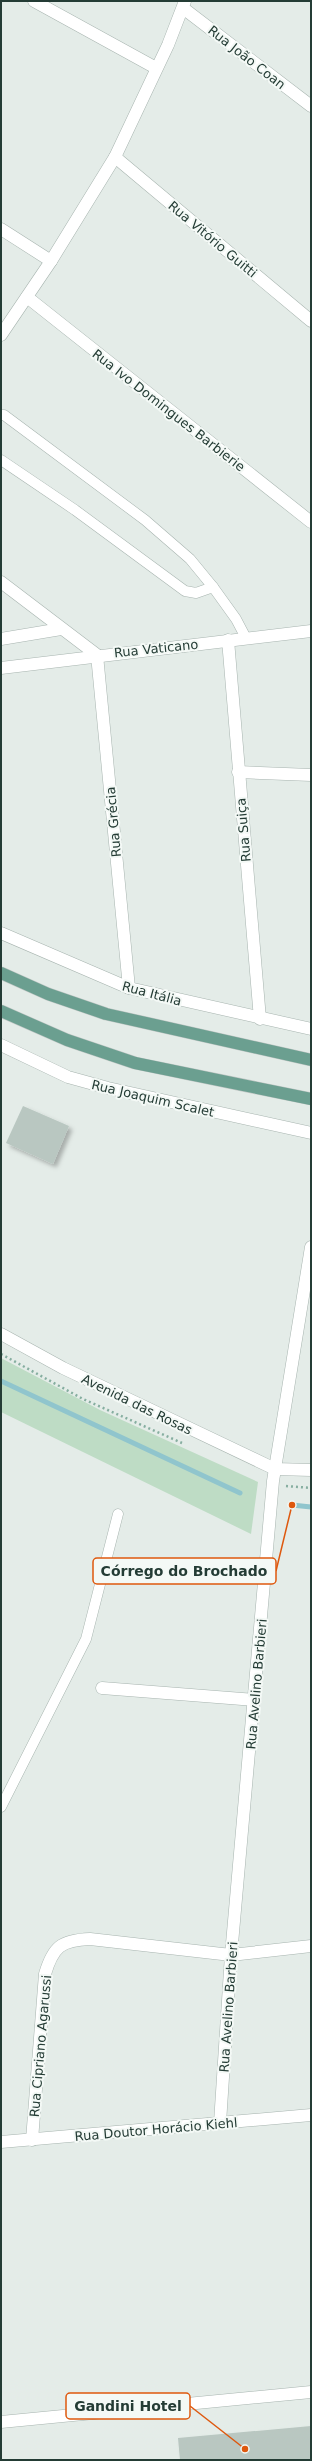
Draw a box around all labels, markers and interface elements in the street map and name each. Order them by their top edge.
street label: Rua João Coan [205,23,288,92]
street label: Rua Vitório Guitti [165,198,260,281]
street label: Rua Ivo Domingues Barbierie [89,346,248,475]
street label: Rua Vaticano [113,637,199,660]
street label: Rua Grécia [103,786,124,858]
street label: Rua Suiça [233,797,254,862]
street label: Rua Itália [121,978,183,1009]
street label: Rua Joaquim Scalet [90,1077,216,1120]
street label: Avenida das Rosas [79,1371,195,1438]
callout: Córrego do Brochado [93,1558,276,1584]
text: Córrego do Brochado [101,1563,268,1579]
street label: Rua Avelino Barbieri [243,1618,270,1750]
street label: Rua Avelino Barbieri [216,1941,241,2073]
street label: Rua Cipriano Agarussi [27,1974,54,2118]
street label: Rua Doutor Horácio Kiehl [74,2115,238,2144]
callout: Gandini Hotel [66,2393,190,2419]
text: Gandini Hotel [74,2398,182,2414]

